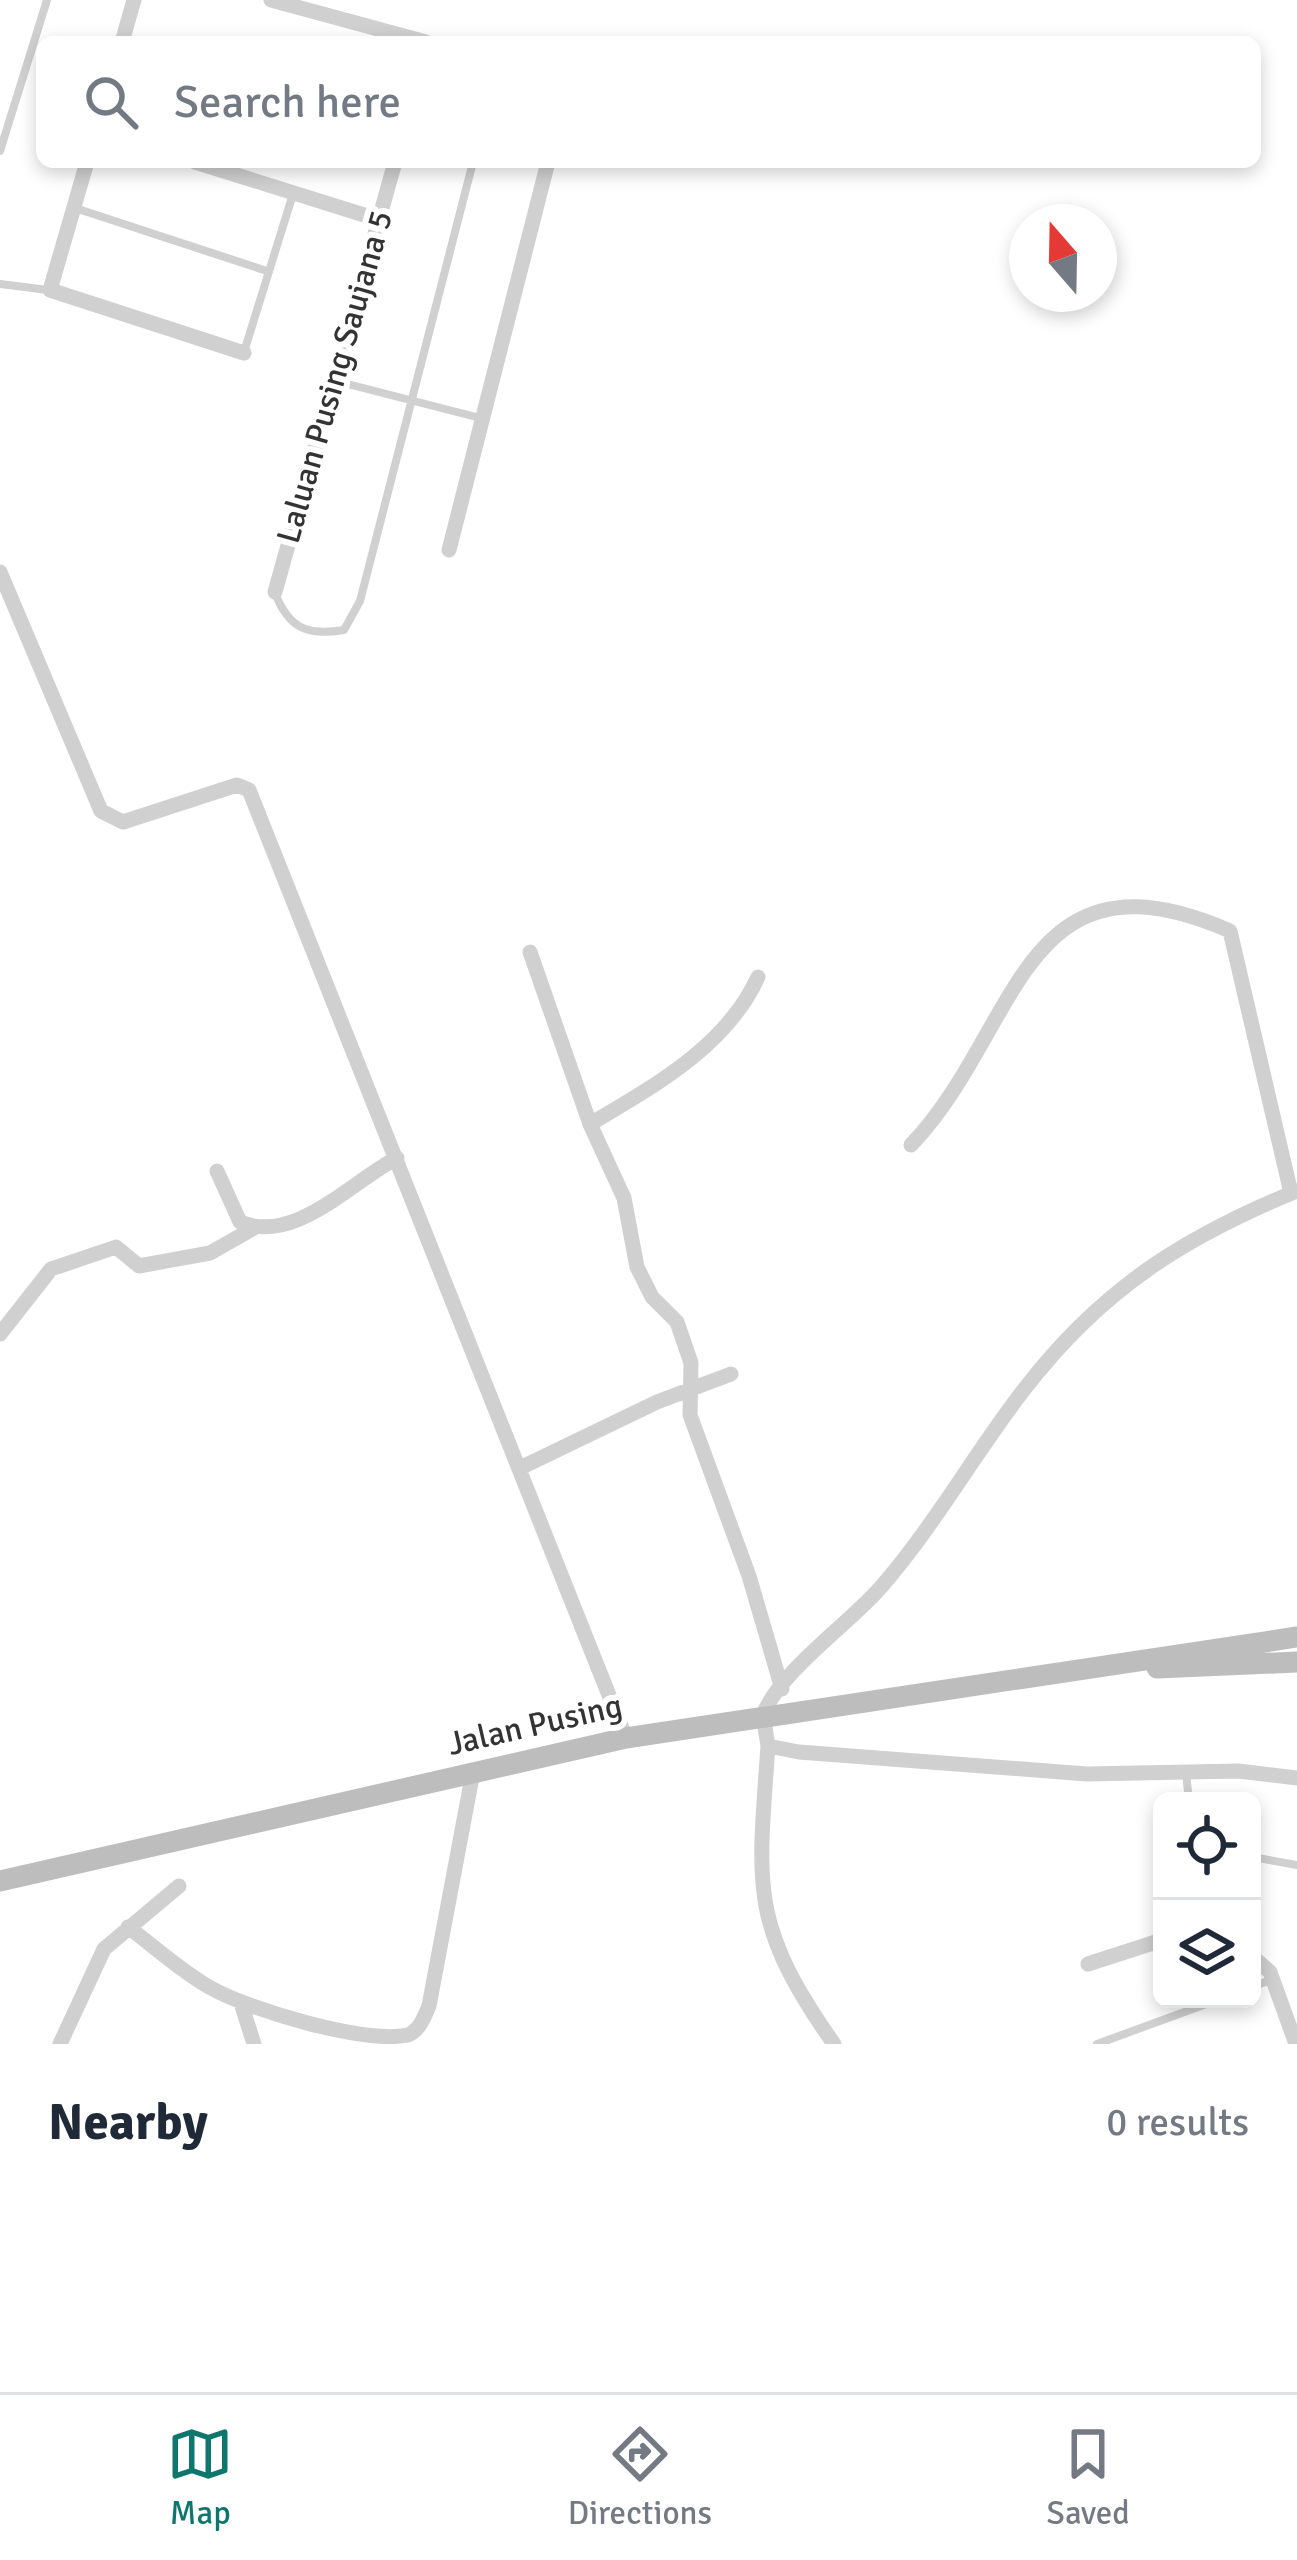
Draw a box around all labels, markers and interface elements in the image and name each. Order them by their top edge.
search box [36,36,1261,168]
icon: search [78,69,144,135]
text: Search here [174,75,401,130]
north arrow [1009,204,1117,312]
street label: Laluan Pusing Saujana 5 [268,206,402,548]
street label: Jalan Pusing [444,1685,626,1765]
map controls [1153,1792,1261,2008]
button: locate [1153,1792,1261,1900]
button: layers [1153,1900,1261,2008]
text: Nearby [48,2091,208,2154]
text: 0 results [1106,2098,1249,2146]
tab: Map [167,2421,233,2534]
tab: Directions [568,2421,712,2534]
tab: Saved [1047,2421,1130,2534]

